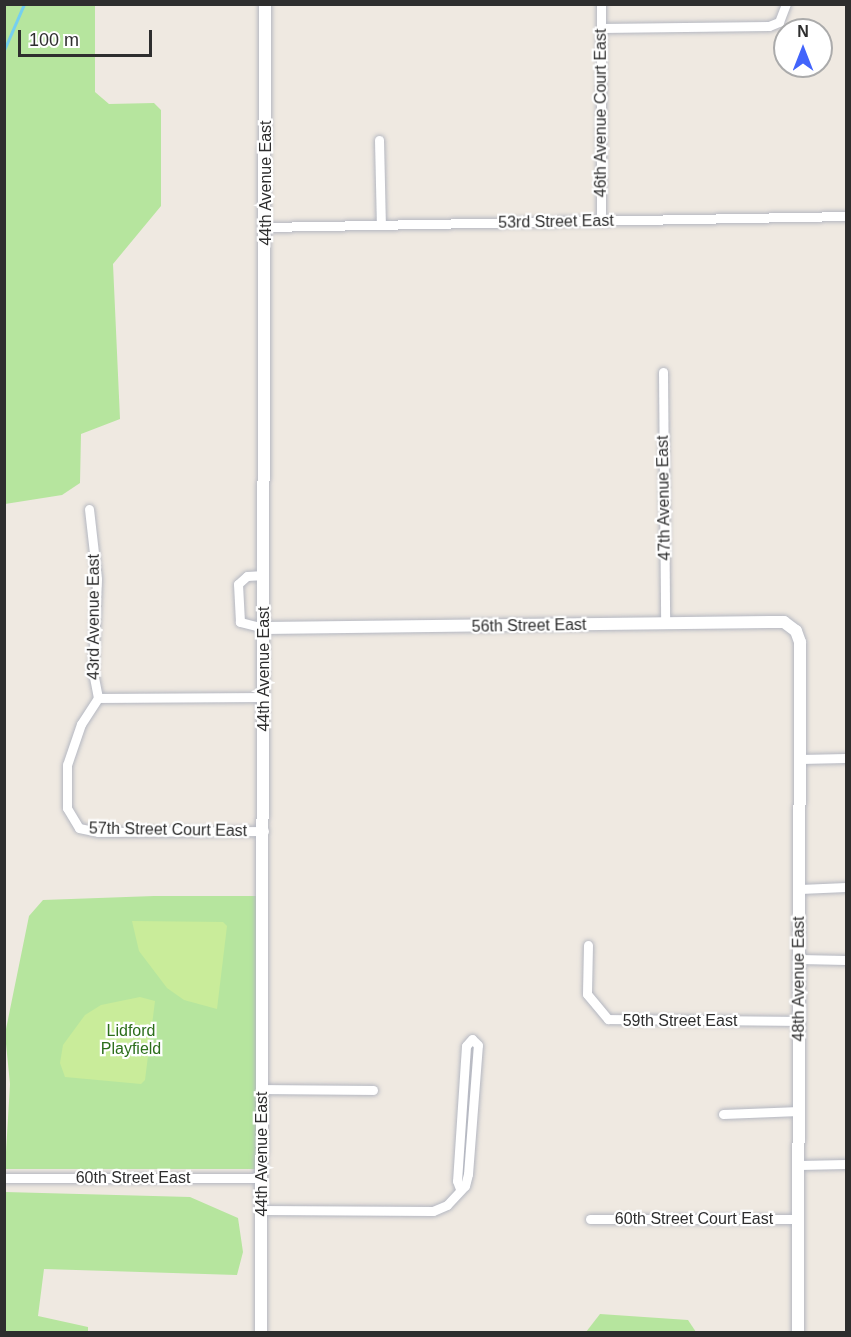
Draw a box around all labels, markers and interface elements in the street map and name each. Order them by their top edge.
scale bar [21,18,154,56]
north arrow [773,18,833,78]
text: N [797,23,809,40]
street label: 46th Avenue Court East [591,28,611,198]
text: 100 m [29,30,79,50]
street label: 44th Avenue East [256,120,276,246]
street label: 53rd Street East [498,211,614,233]
street label: 47th Avenue East [653,435,675,561]
street label: 43rd Avenue East [84,554,104,680]
street label: 44th Avenue East [254,606,274,732]
street label: 56th Street East [471,615,587,637]
street label: 57th Street Court East [89,819,247,841]
street label: 48th Avenue East [789,916,809,1042]
street label: 59th Street East [623,1011,737,1031]
park label: Lidford Playfield [101,1021,161,1059]
street label: 44th Avenue East [252,1091,272,1217]
street label: 60th Street East [76,1168,190,1188]
street label: 60th Street Court East [615,1209,773,1229]

